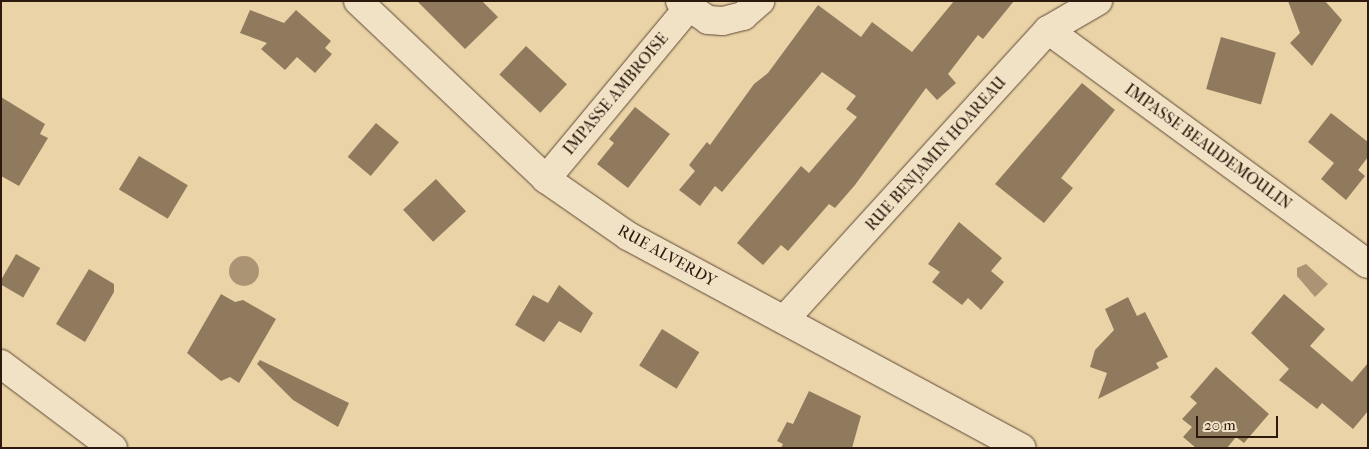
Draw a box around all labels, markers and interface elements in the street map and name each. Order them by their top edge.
street label: IMPASSE AMBROISE [559,29,673,159]
street label: RUE BENJAMIN HOAREAU [862,73,1010,235]
street label: IMPASSE BEAUDEMOULIN [1121,80,1295,214]
street label: RUE ALVERDY [614,221,720,291]
scale bar [1199,406,1282,438]
text: 20 m [1204,416,1236,434]

